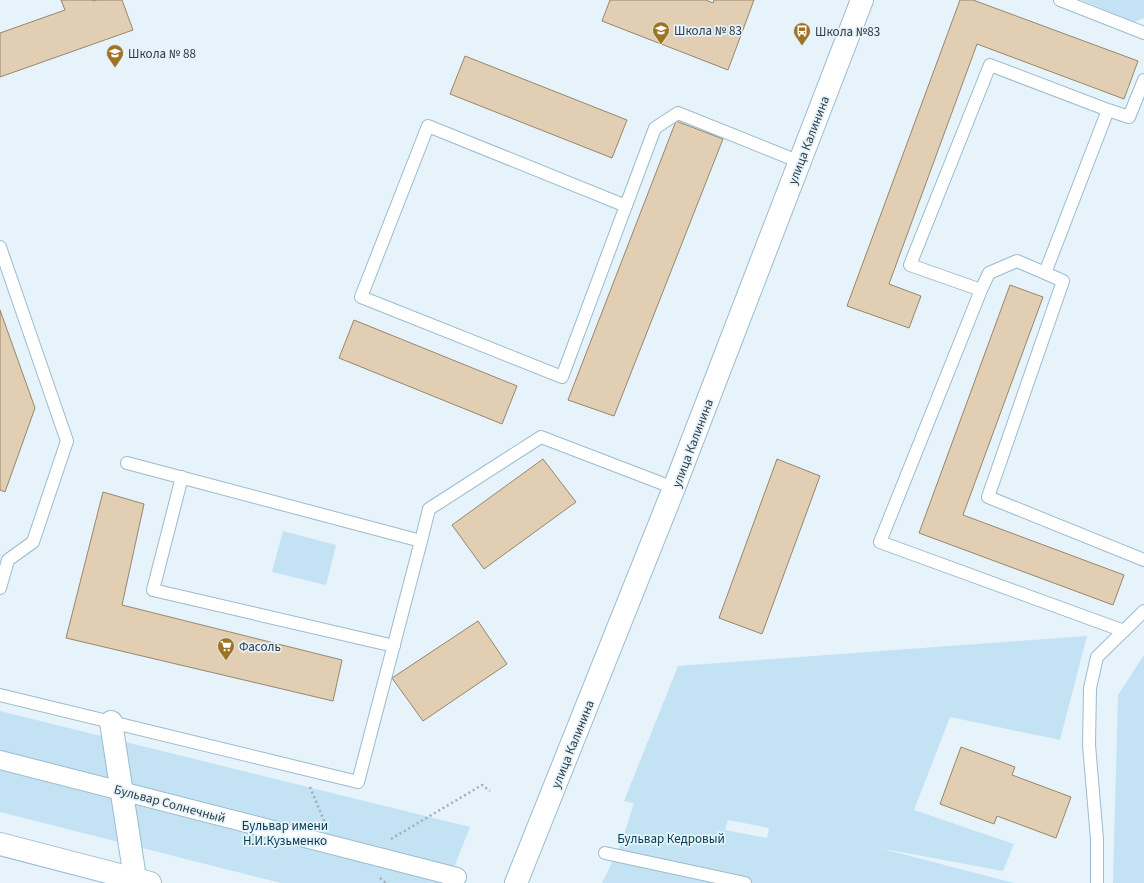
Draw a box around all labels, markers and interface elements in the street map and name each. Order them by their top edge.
school or university icon: Школа № 83 [651,20,671,45]
bus stop icon: Школа №83 [792,21,812,46]
place label: Школа № 83 [674,22,742,40]
place label: Школа №83 [815,23,880,41]
school or university icon: Школа № 88 [105,43,125,68]
place label: Школа № 88 [128,45,196,63]
street label: улица Калинина [784,93,834,187]
street label: улица Калинина [668,396,718,490]
supermarket icon: Фасоль [216,636,236,661]
place label: Фасоль [239,638,281,656]
street label: улица Калинина [547,698,599,791]
street label: Бульвар Солнечный [112,780,228,828]
park label: Бульвар имени Н.И.Кузьменко [242,817,328,850]
park label: Бульвар Кедровый [617,830,725,848]

